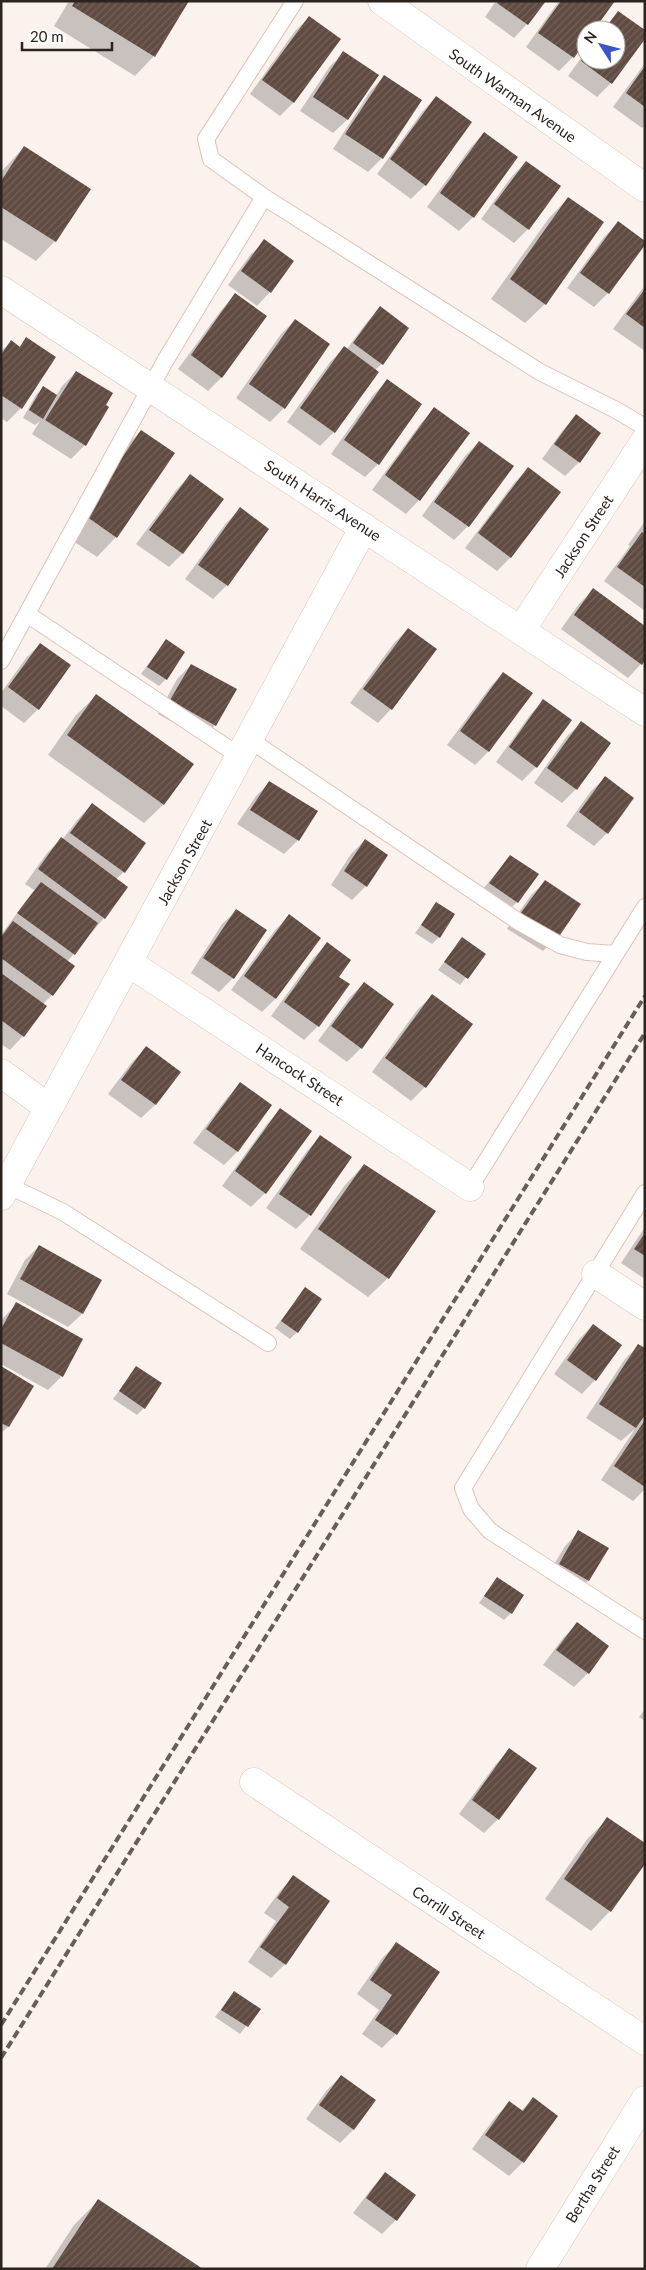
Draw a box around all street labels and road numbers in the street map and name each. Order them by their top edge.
street label: South Warman Avenue [446,44,580,146]
street label: South Harris Avenue [261,456,385,544]
street label: Jackson Street [550,491,617,581]
street label: Jackson Street [153,816,215,908]
street label: Hancock Street [253,1039,348,1109]
street label: Corrill Street [409,1882,489,1943]
street label: Bertha Street [561,2142,623,2226]

